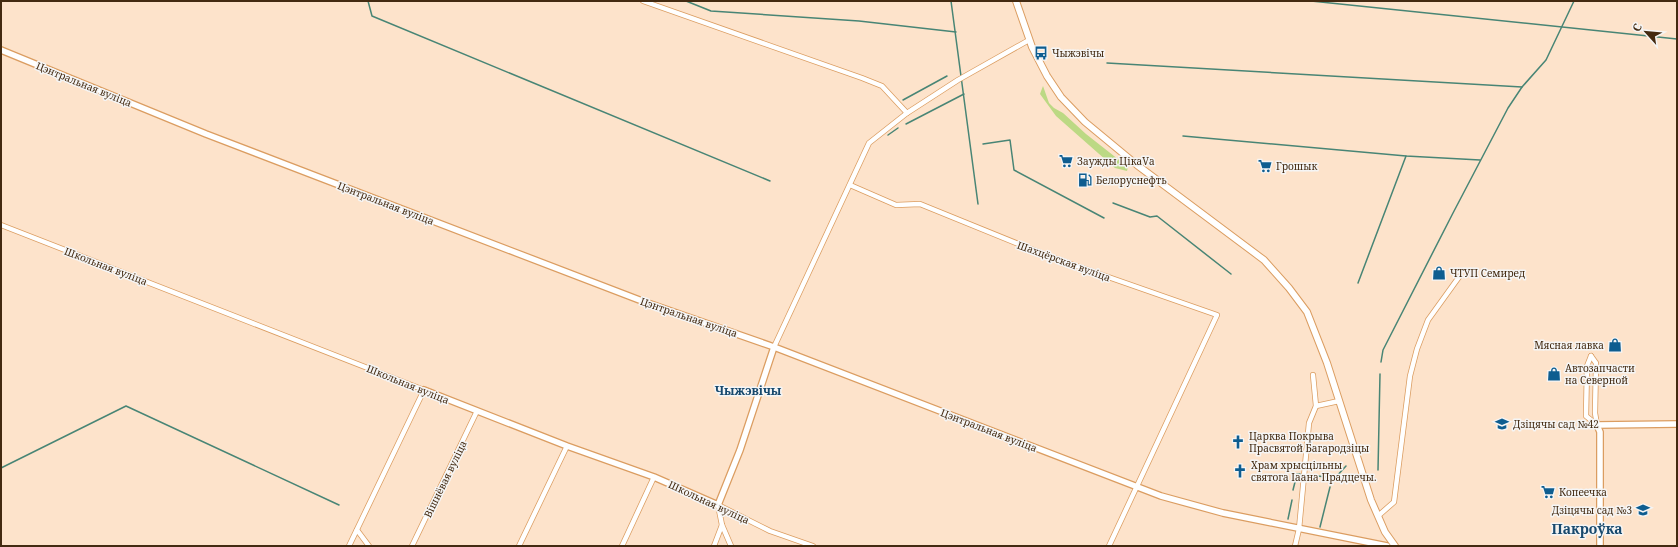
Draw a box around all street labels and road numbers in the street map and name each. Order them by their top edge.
street label: Цэнтральная вуліца [34,58,134,110]
street label: Цэнтральная вуліца [336,178,436,228]
street label: Шахцёрская вуліца [1015,238,1113,285]
street label: Школьная вуліца [63,244,150,288]
street label: Цэнтральная вуліца [638,294,740,340]
street label: Школьная вуліца [365,361,452,407]
street label: Цэнтральная вуліца [939,405,1039,455]
street label: Вішнёвая вуліца [420,438,470,520]
street label: Школьная вуліца [666,477,752,527]

